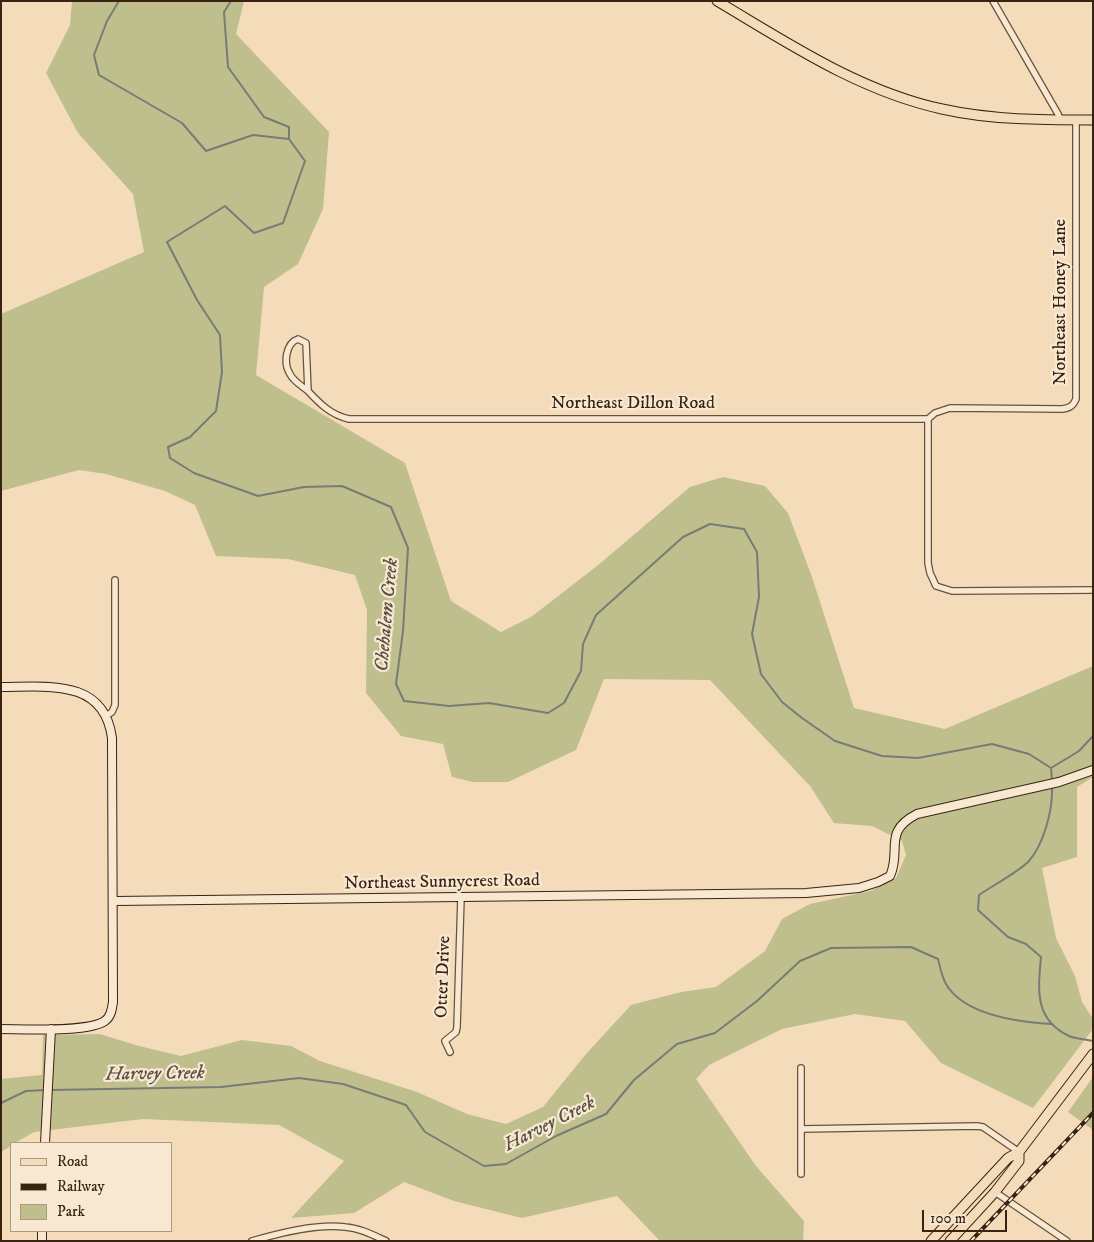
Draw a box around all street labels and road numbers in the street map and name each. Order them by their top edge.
street label: Northeast Honey Lane [1050,219,1072,385]
street label: Northeast Dillon Road [551,393,715,415]
street label: Northeast Sunnycrest Road [344,870,540,896]
street label: Otter Drive [432,935,456,1019]

